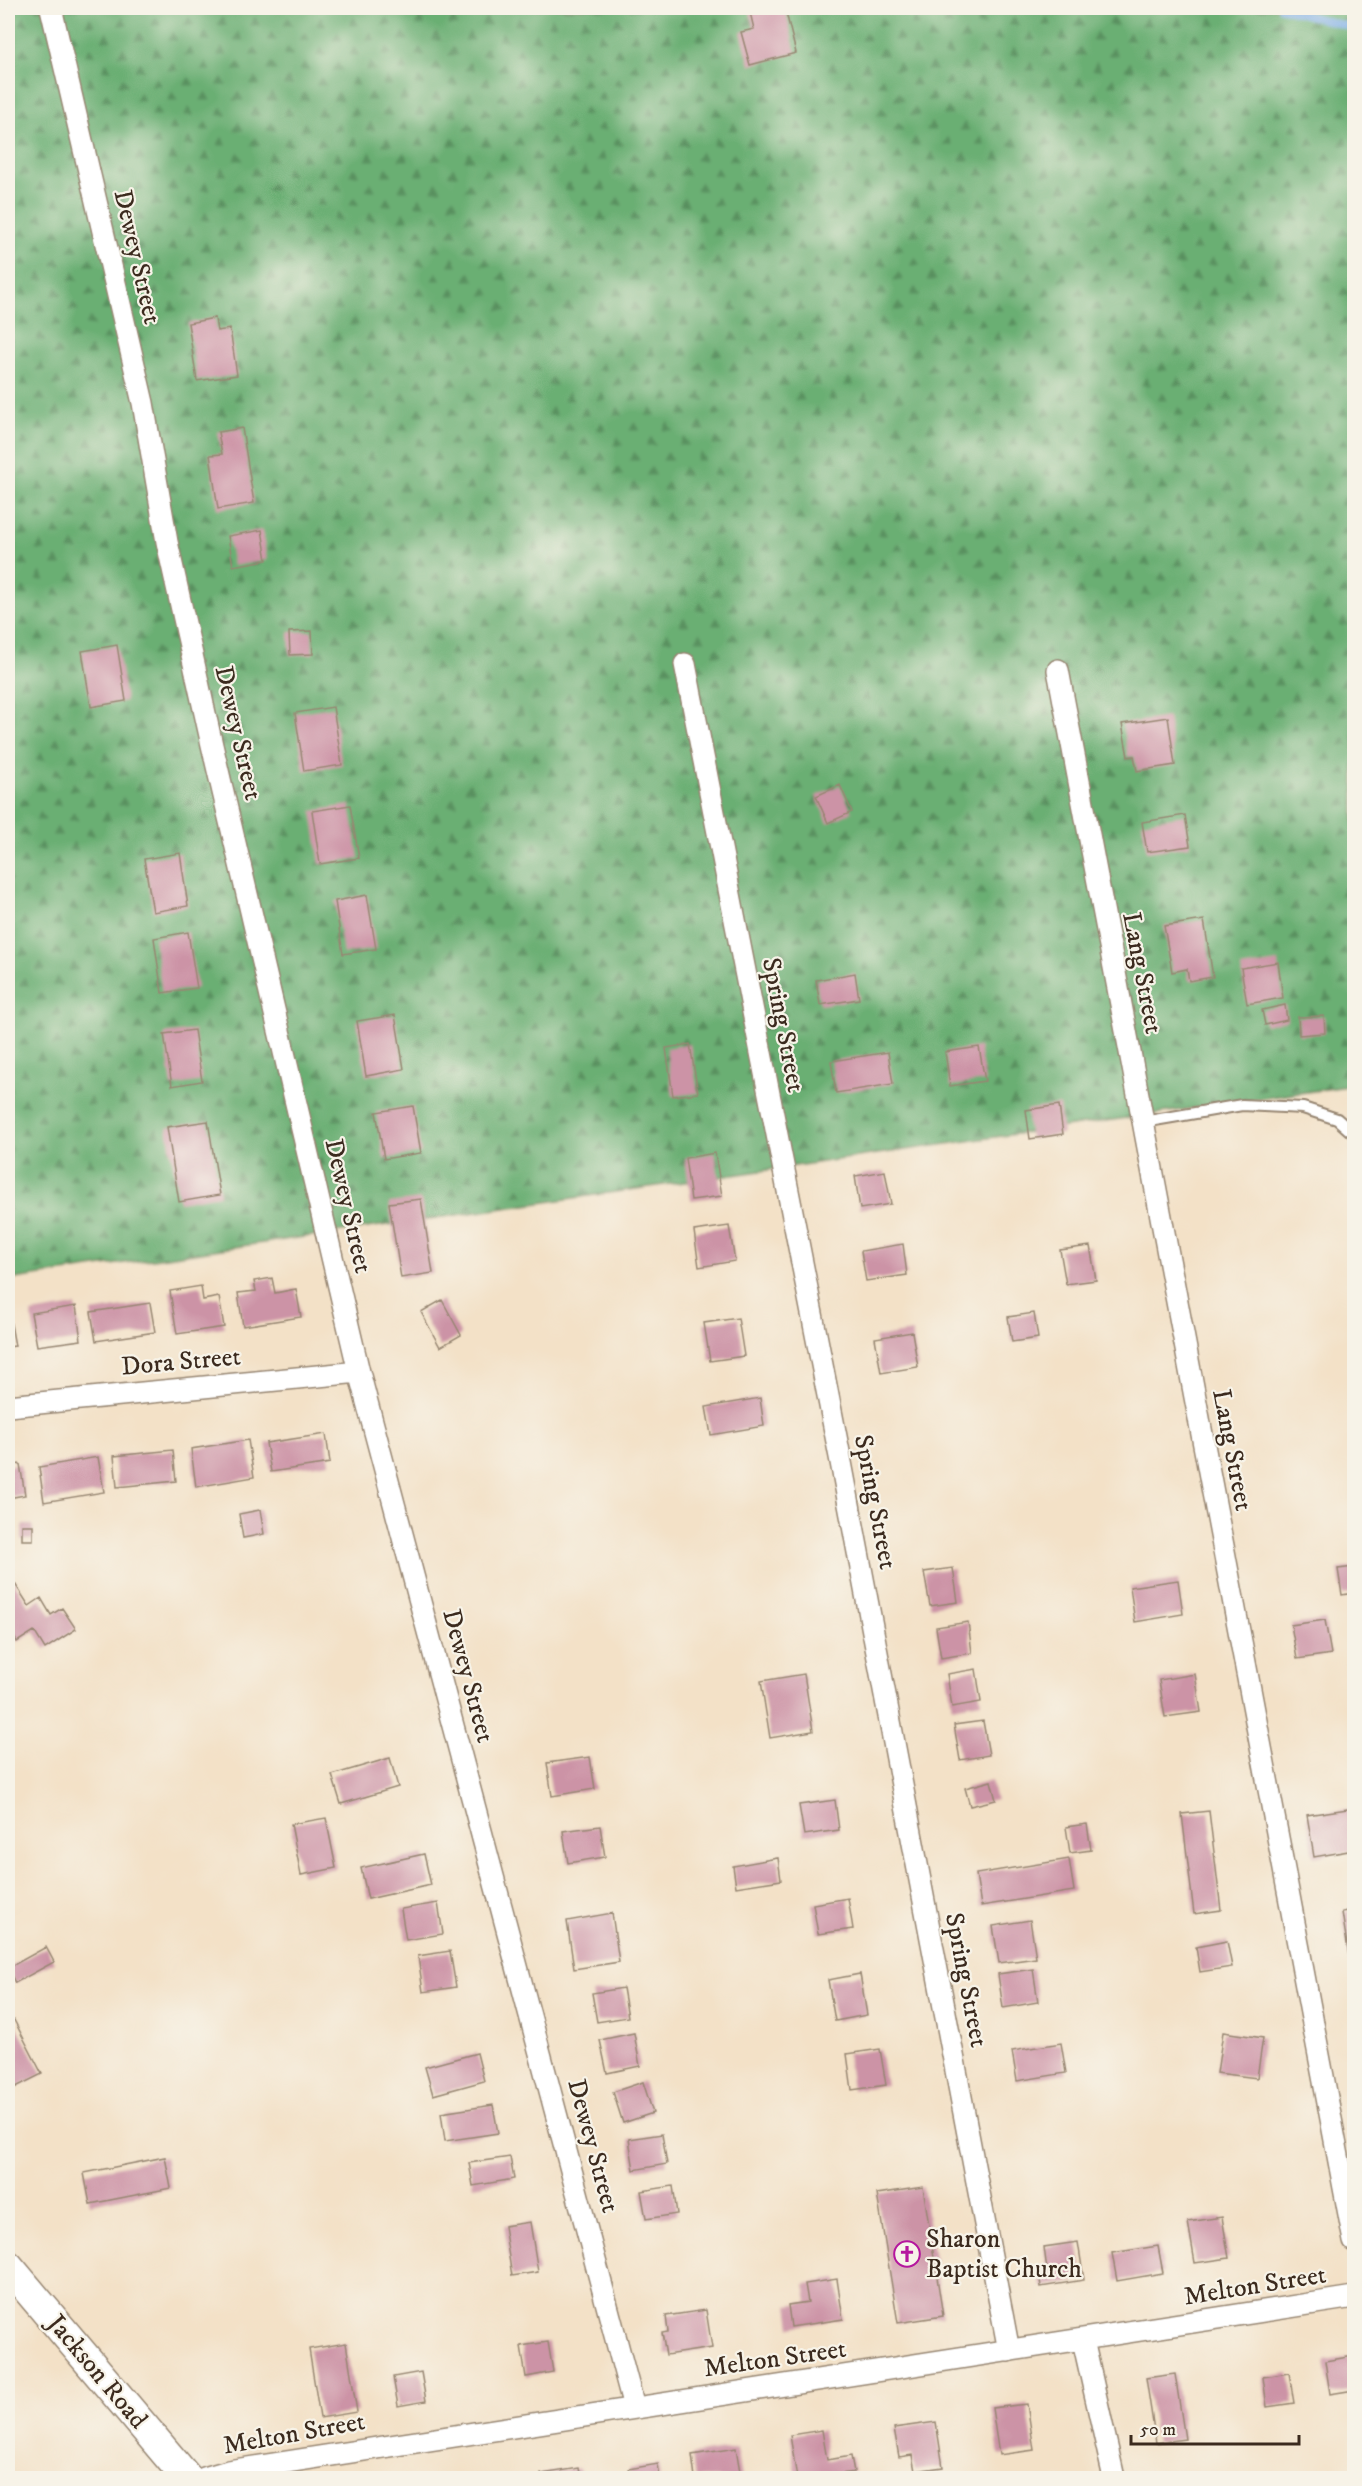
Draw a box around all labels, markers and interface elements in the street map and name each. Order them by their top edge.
street label: Dewey Street [106,187,168,327]
street label: Dewey Street [207,663,269,803]
street label: Lang Street [1114,909,1170,1037]
street label: Spring Street [754,955,812,1095]
street label: Dewey Street [317,1136,379,1276]
street label: Dora Street [120,1340,242,1384]
street label: Lang Street [1204,1386,1260,1514]
street label: Spring Street [846,1432,904,1572]
street label: Dewey Street [434,1606,502,1746]
street label: Spring Street [937,1910,995,2050]
street label: Dewey Street [559,2076,627,2216]
place label: Sharon Baptist Church [926,2223,1082,2286]
church icon: Sharon Baptist Church [892,2239,922,2269]
street label: Melton Street [1182,2258,1328,2314]
street label: Jackson Road [38,2307,154,2436]
street label: Melton Street [702,2333,848,2385]
street label: Melton Street [220,2405,368,2463]
scale bar [1131,2408,1299,2446]
text: 50 m [1140,2419,1176,2441]

